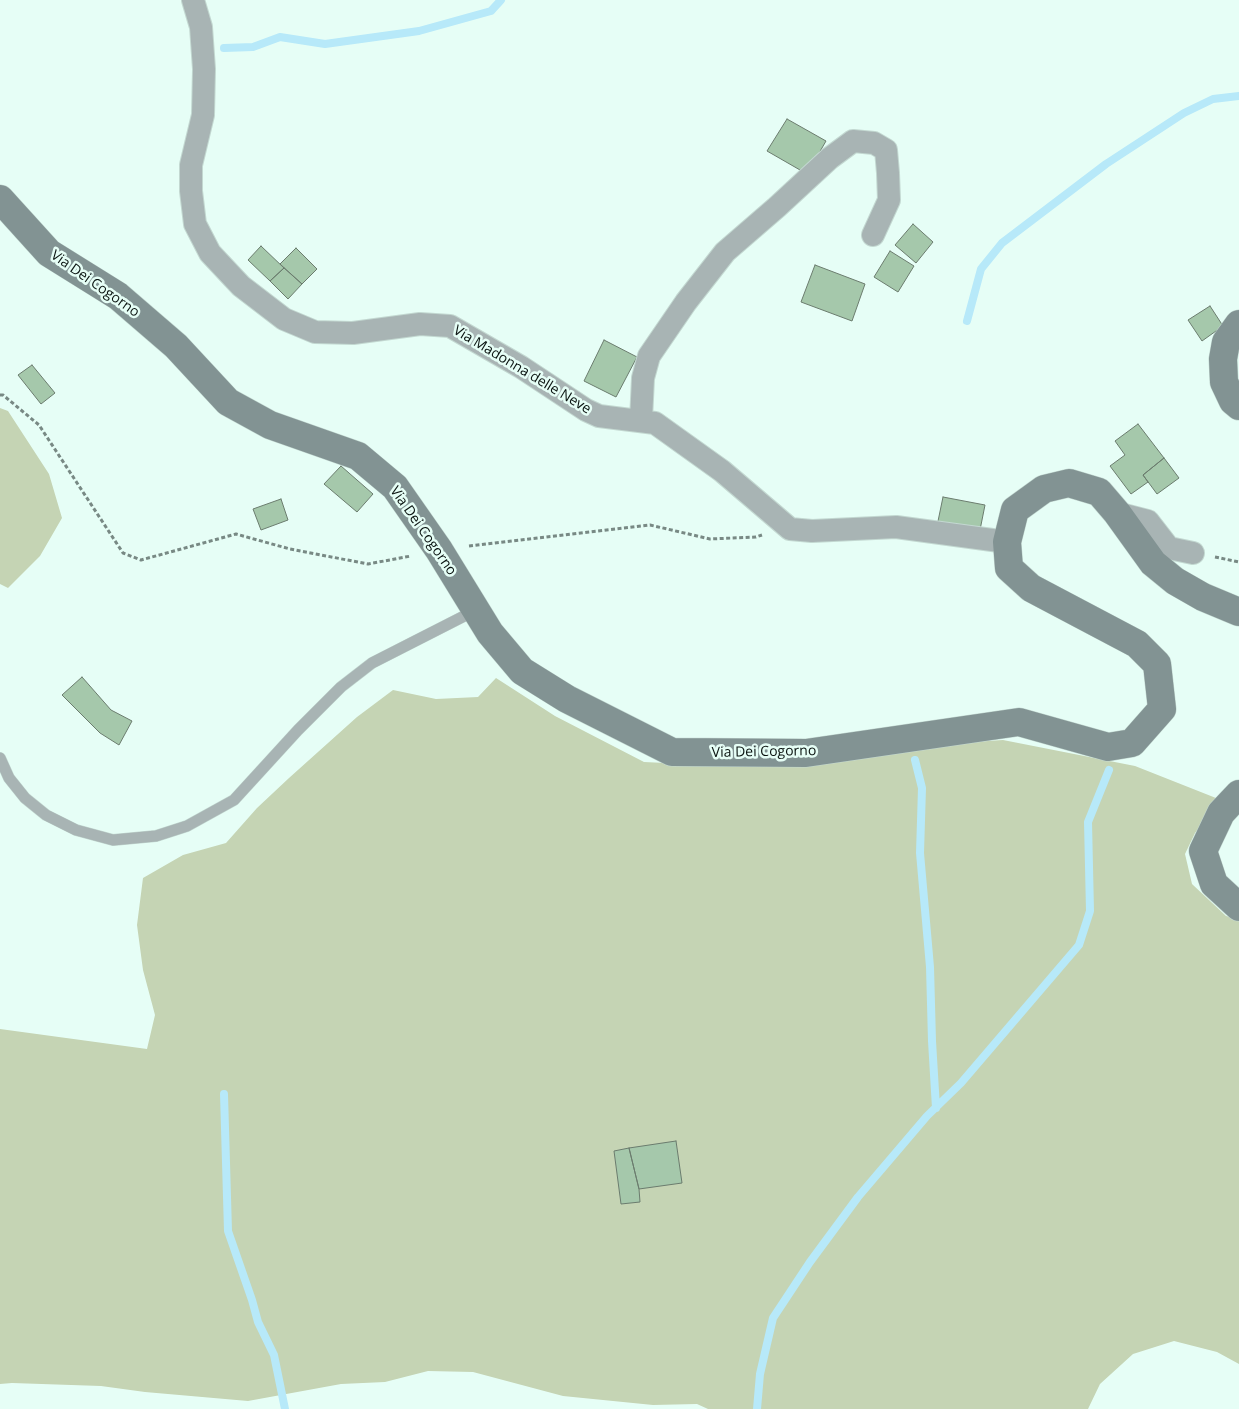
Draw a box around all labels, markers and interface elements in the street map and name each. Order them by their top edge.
street label: Via Dei Cogorno [47,247,143,321]
street label: Via Madonna delle Neve [450,322,594,418]
street label: Via Dei Cogorno [386,483,460,579]
street label: Via Dei Cogorno [712,743,816,761]

